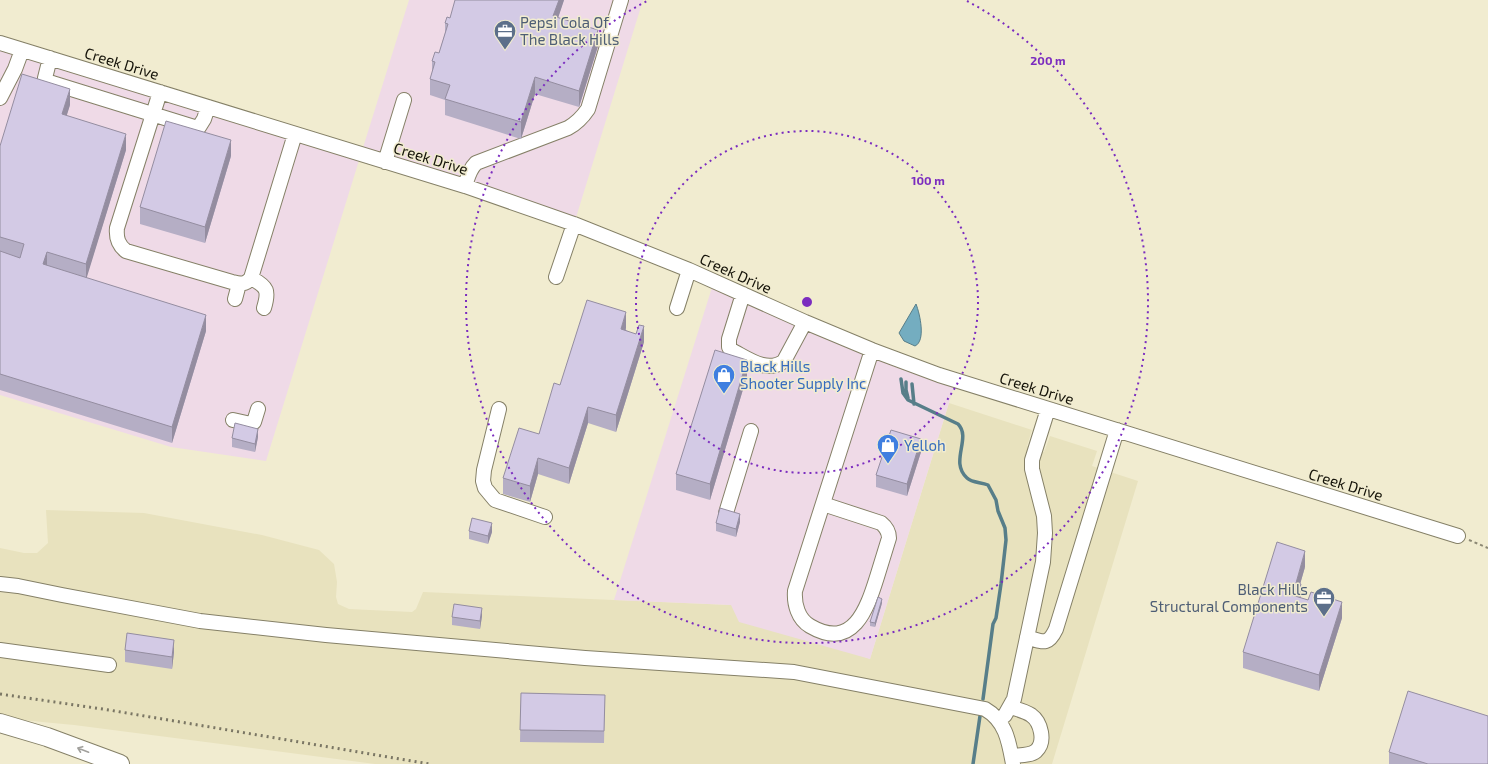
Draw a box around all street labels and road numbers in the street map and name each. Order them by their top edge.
street label: Creek Drive [83,43,161,83]
street label: Creek Drive [392,138,470,178]
street label: Creek Drive [697,249,775,297]
street label: Creek Drive [998,368,1076,408]
street label: Creek Drive [1307,464,1385,504]

